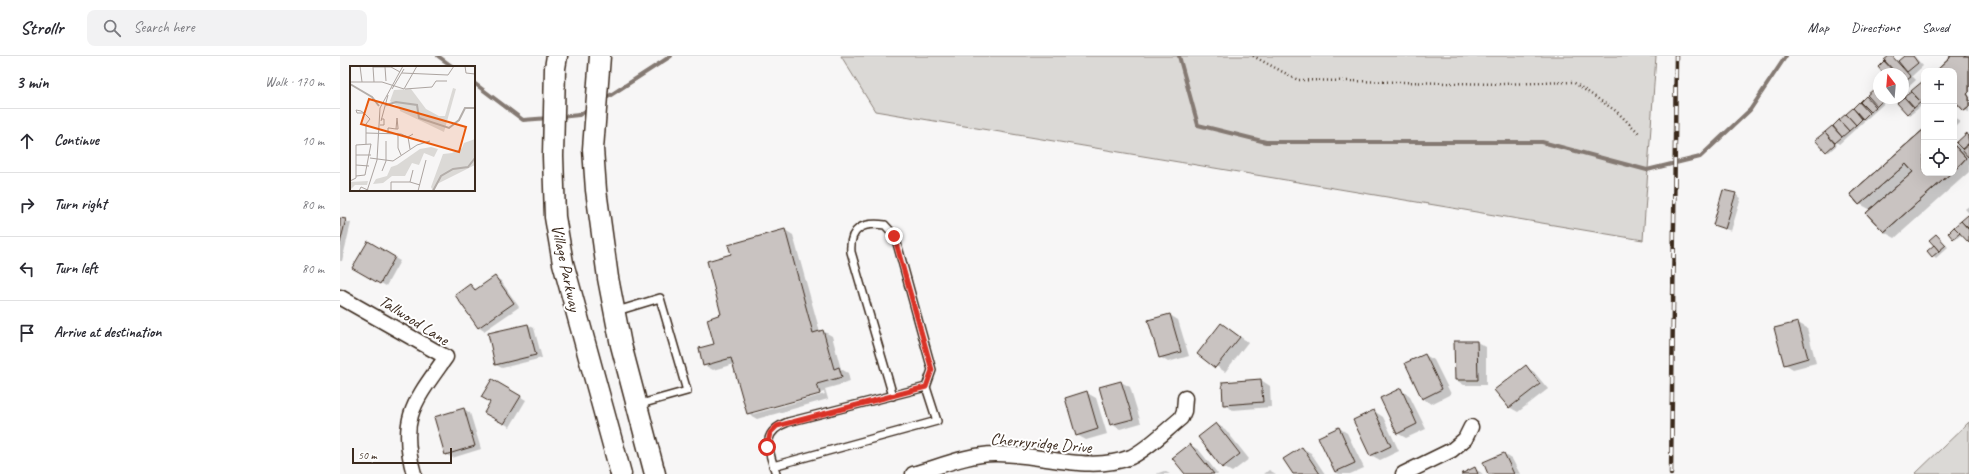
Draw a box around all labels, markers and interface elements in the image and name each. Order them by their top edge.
search box [87,10,367,46]
text: Strollr [20,16,63,40]
icon: search [101,17,123,39]
text: Search here [133,18,195,37]
text: Map [1808,19,1829,36]
text: Directions [1851,19,1900,36]
text: Saved [1922,19,1949,36]
inset map [350,66,475,191]
north arrow [1873,68,1909,104]
map controls [1921,68,1957,176]
button: + [1921,68,1957,104]
text: 3 min [16,72,49,93]
text: Walk · 170 m [265,74,324,90]
button: − [1921,104,1957,140]
icon: ahead [16,130,38,152]
text: Continue [54,131,99,150]
text: 10 m [302,133,324,149]
button: locate [1921,140,1957,176]
icon: right [16,194,38,216]
text: Turn right [54,195,107,214]
text: 80 m [302,197,324,213]
street label: Village Parkway [547,223,586,314]
route end [885,227,903,245]
icon: left [16,258,38,280]
text: Turn left [54,259,97,278]
text: 80 m [302,261,324,277]
street label: Tallwood Lane [375,290,454,351]
icon: arrive [16,322,38,344]
text: Arrive at destination [54,323,161,342]
street label: Cherryridge Drive [990,428,1094,458]
route start [758,438,776,456]
scale bar [352,446,452,465]
text: 50 m [358,448,377,462]

